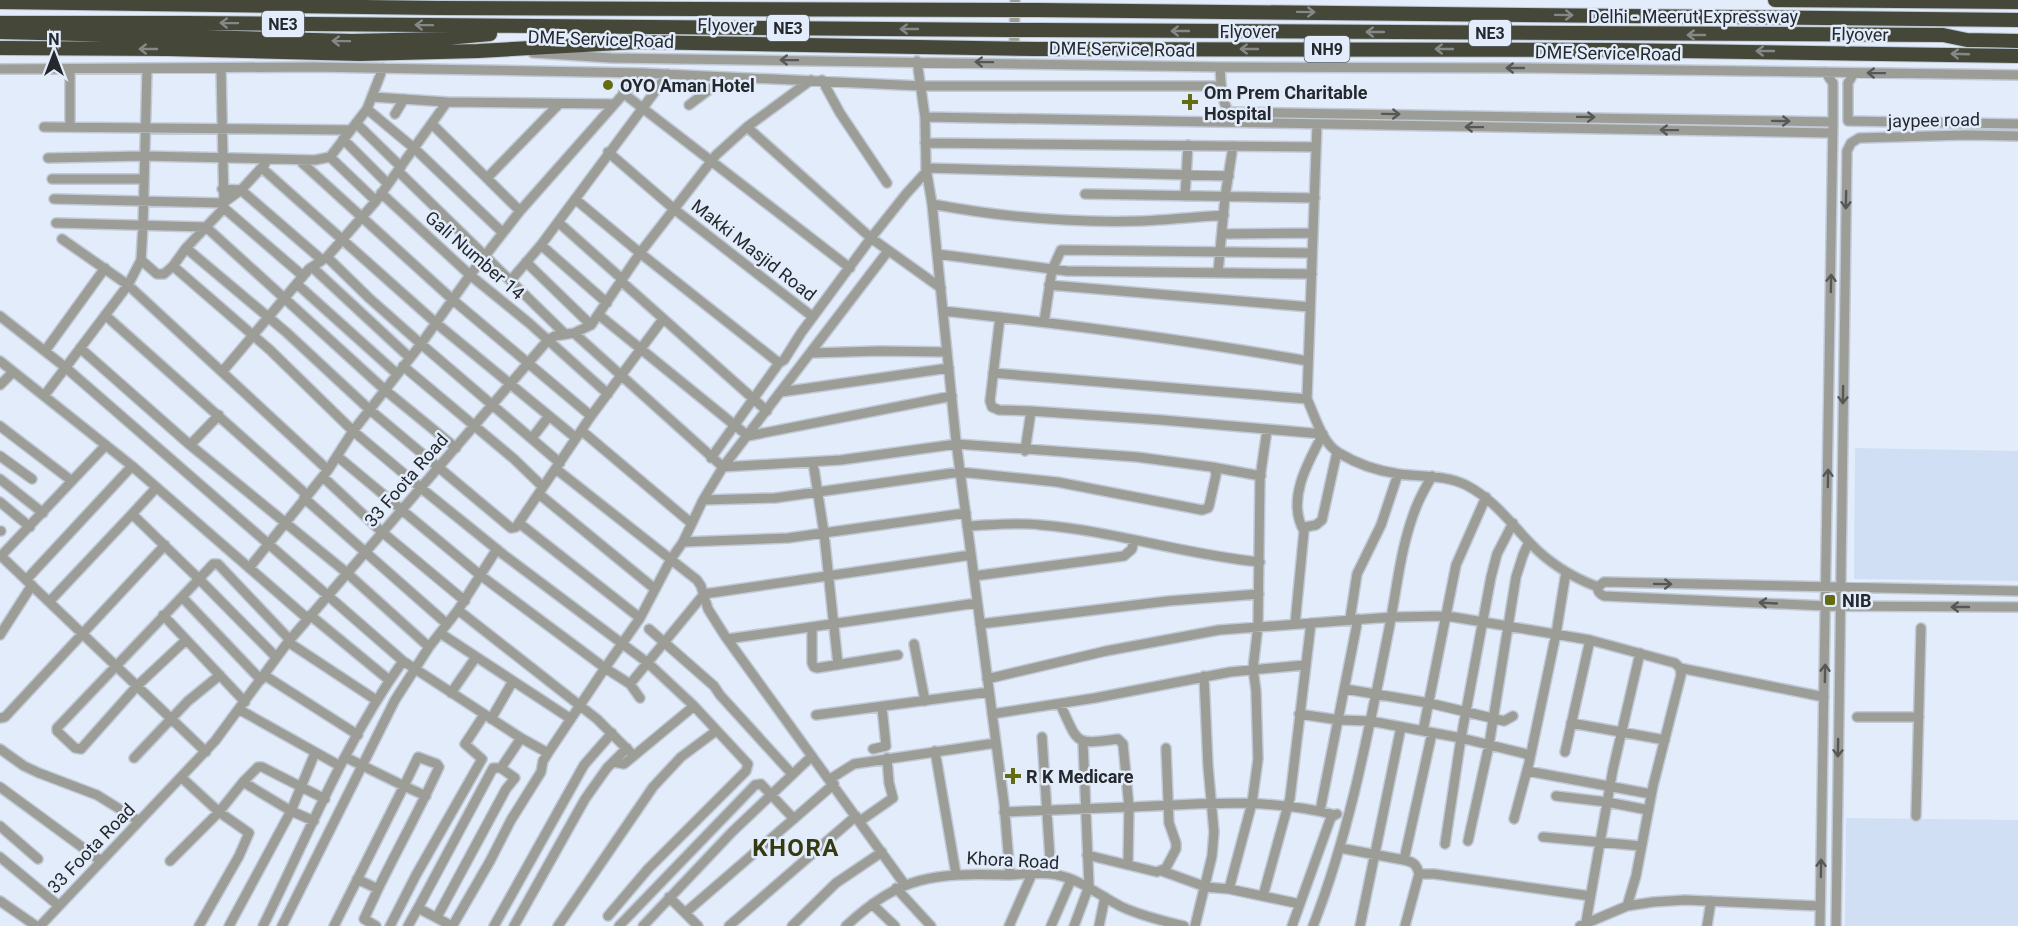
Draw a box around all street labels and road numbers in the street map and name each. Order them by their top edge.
street label: Delhi - Meerut Expressway [1588,6,1799,27]
road number: NE3 [262,11,304,37]
street label: Flyover [697,14,755,36]
road number: NE3 [767,15,809,41]
road number: NE3 [1469,20,1511,46]
street label: Flyover [1219,21,1277,42]
street label: Flyover [1831,23,1889,45]
street label: DME Service Road [527,26,675,52]
road number: NH9 [1304,36,1350,62]
street label: DME Service Road [1049,37,1195,61]
street label: DME Service Road [1535,41,1681,65]
street label: jaypee road [1887,109,1980,131]
street label: Makki Masjid Road [688,195,820,305]
street label: Gali Number 14 [421,206,529,304]
street label: 33 Foota Road [360,429,452,531]
street label: 33 Foota Road [43,799,139,897]
street label: Khora Road [966,847,1060,873]

